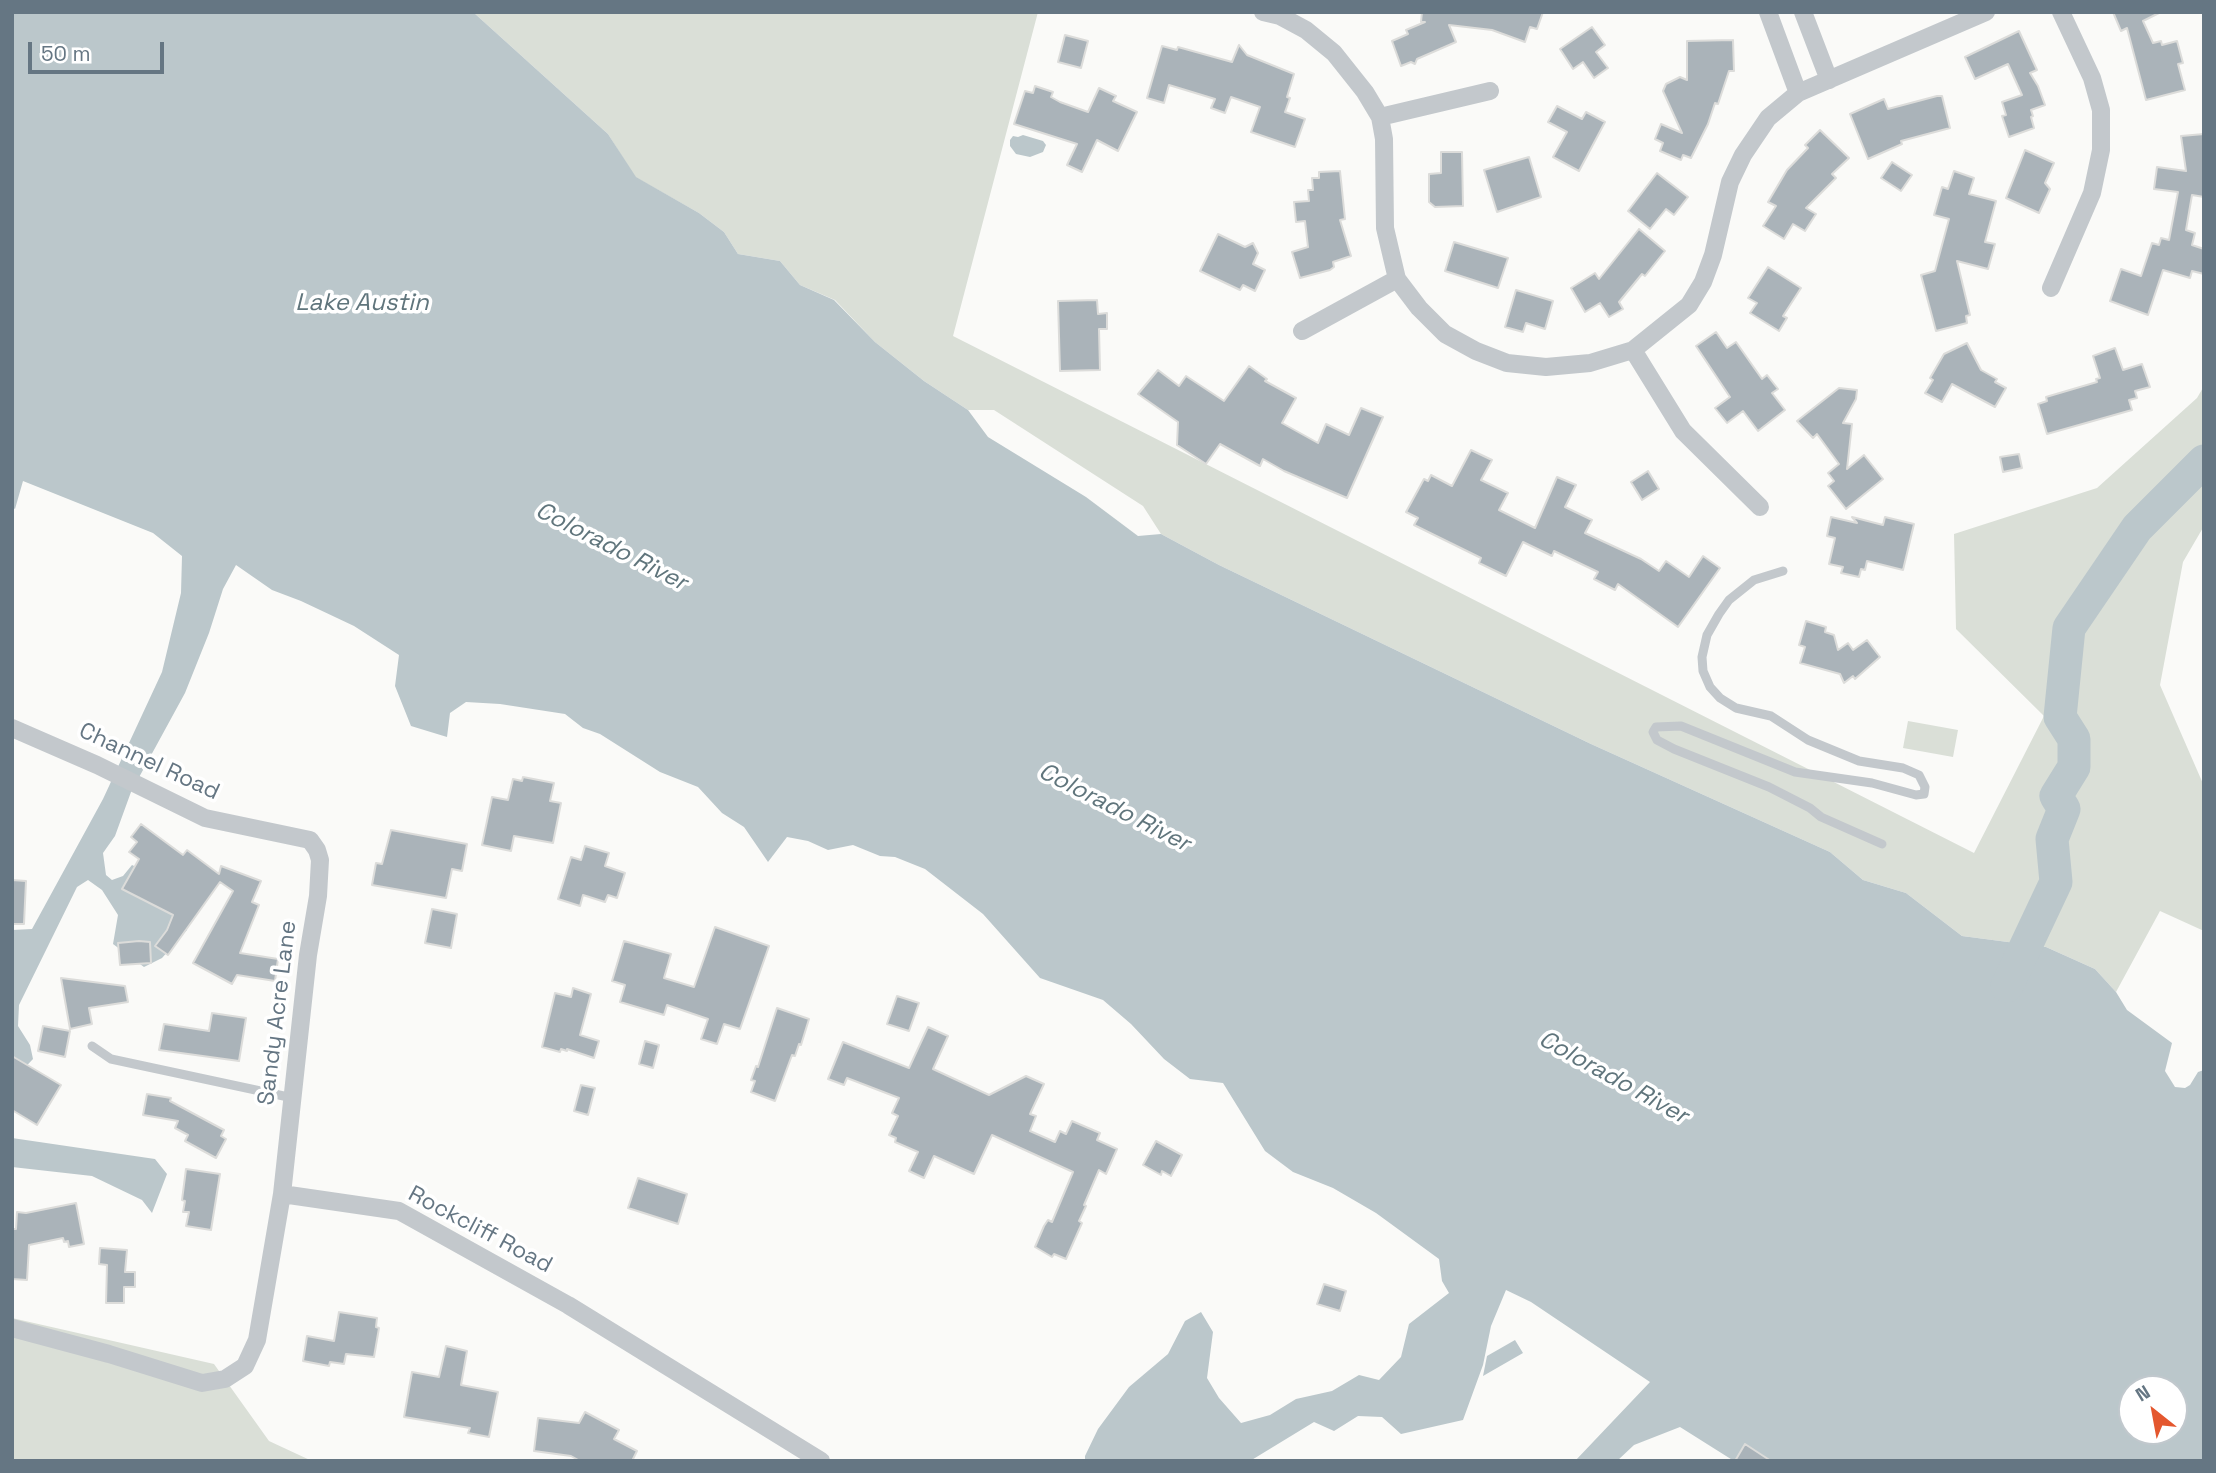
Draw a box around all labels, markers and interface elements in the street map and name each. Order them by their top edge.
scale bar [32,28,168,72]
text: 50 m [41,40,91,67]
water label: Lake Austin [295,289,429,317]
water label: Colorado River [530,496,692,598]
street label: Channel Road [74,717,224,807]
water label: Colorado River [1033,757,1195,859]
street label: Sandy Acre Lane [253,919,303,1107]
water label: Colorado River [1533,1025,1693,1131]
street label: Rockcliff Road [403,1180,557,1280]
north arrow [2118,1375,2188,1445]
text: N [2131,1379,2155,1407]

